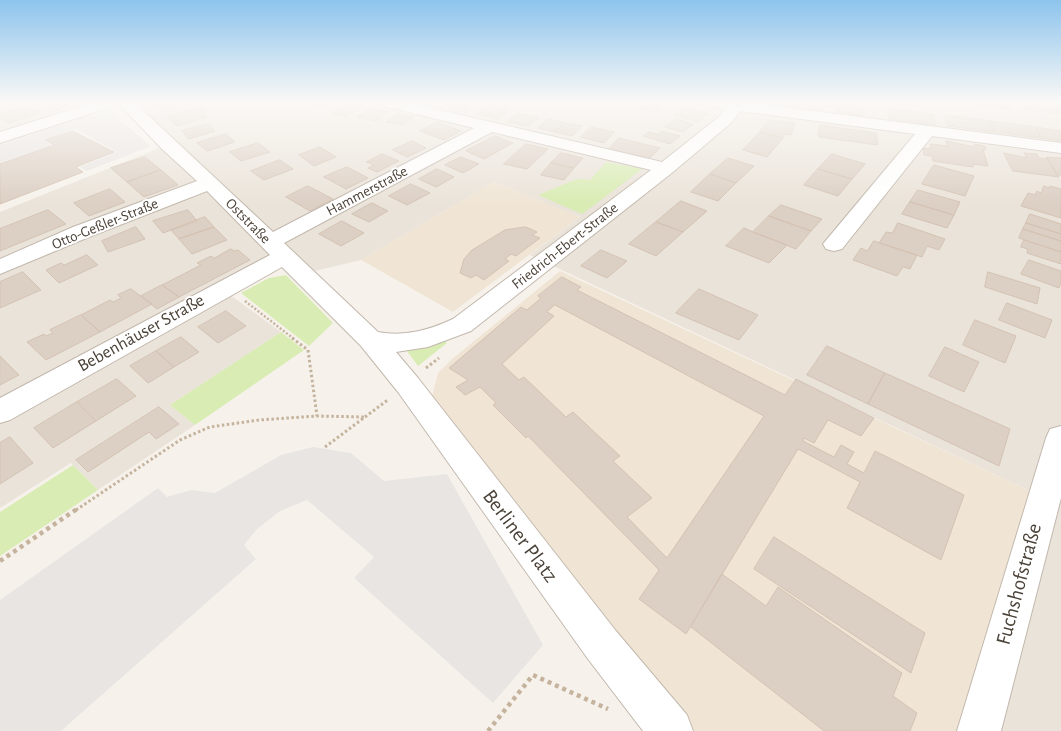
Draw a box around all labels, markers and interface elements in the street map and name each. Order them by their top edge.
street label: Hammerstraße [323,162,411,220]
street label: Otto-Geßler-Straße [49,194,161,254]
street label: Oststraße [221,194,275,248]
street label: Friedrich-Ebert-Straße [508,199,622,293]
street label: Bebenhäuser Straße [74,289,208,377]
street label: Berliner Platz [477,485,563,587]
street label: Fuchshofstraße [991,520,1047,648]

